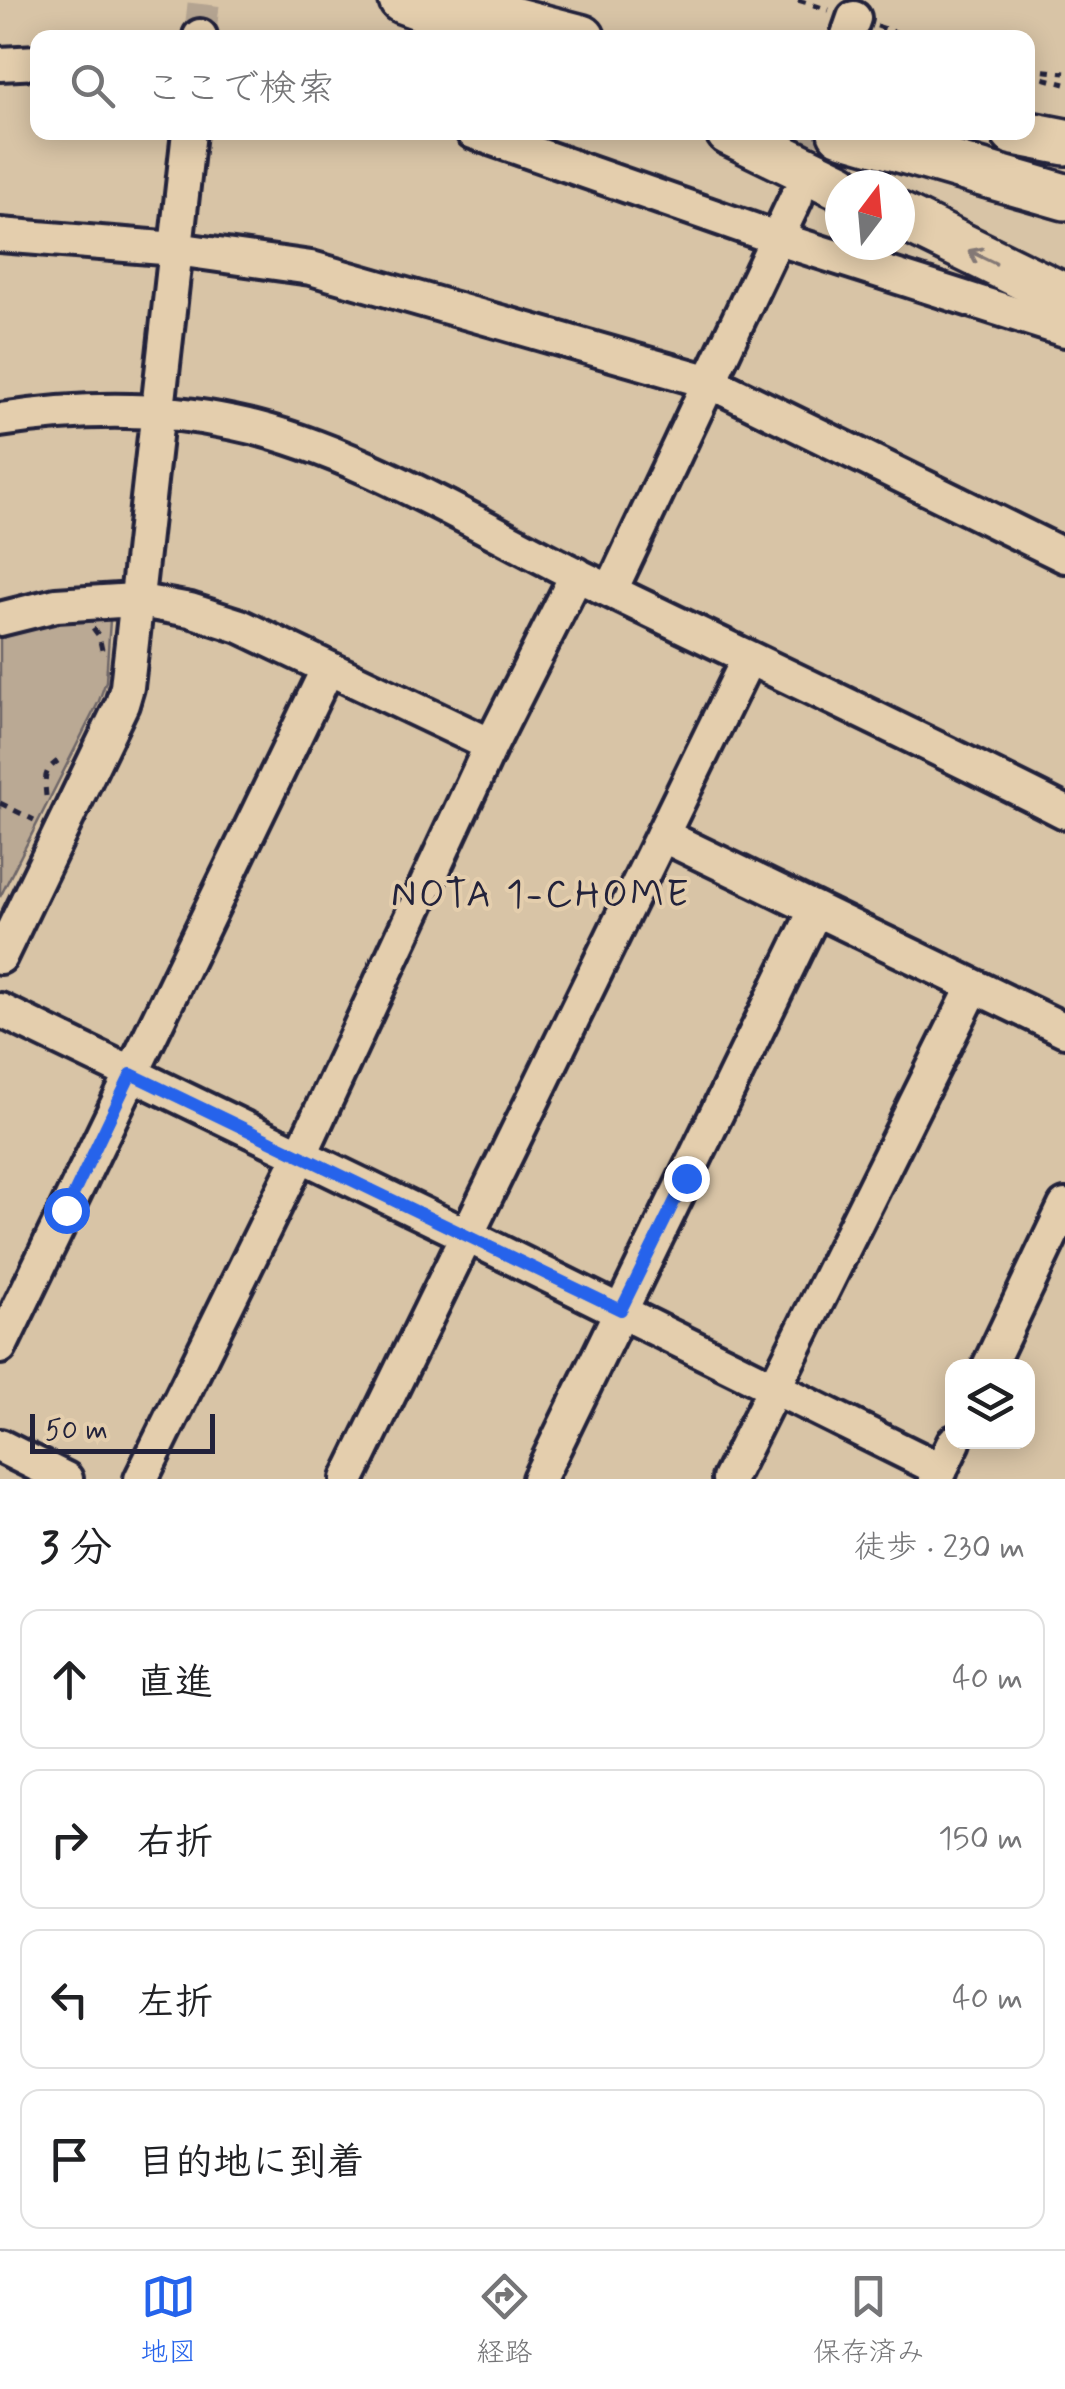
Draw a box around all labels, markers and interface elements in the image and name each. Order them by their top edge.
search box [30,30,1035,140]
icon: search [65,58,120,113]
text: ここで検索 [145,65,335,114]
north arrow [825,170,915,260]
one-way arrow [968,247,998,266]
district label: NOTA 1-CHOME [391,871,691,920]
route end [664,1156,710,1202]
route start [44,1188,90,1234]
map controls [945,1359,1035,1449]
button: layers [945,1359,1035,1449]
scale bar [30,1409,215,1454]
text: 50 m [45,1413,108,1450]
text: 3 分 [40,1522,112,1577]
text: 徒歩 · 230 m [854,1527,1025,1569]
icon: ahead [42,1652,97,1707]
text: 40 m [952,1658,1023,1700]
text: 直進 [137,1659,213,1708]
icon: right [42,1812,97,1867]
text: 150 m [938,1818,1023,1860]
text: 右折 [137,1819,213,1868]
icon: left [42,1972,97,2027]
text: 40 m [952,1978,1023,2020]
text: 左折 [137,1979,213,2028]
icon: arrive [42,2132,97,2187]
text: 目的地に到着 [137,2139,365,2188]
tab: 地図 [140,2269,196,2372]
tab: 経路 [476,2269,533,2372]
tab: 保存済み [813,2269,925,2372]

